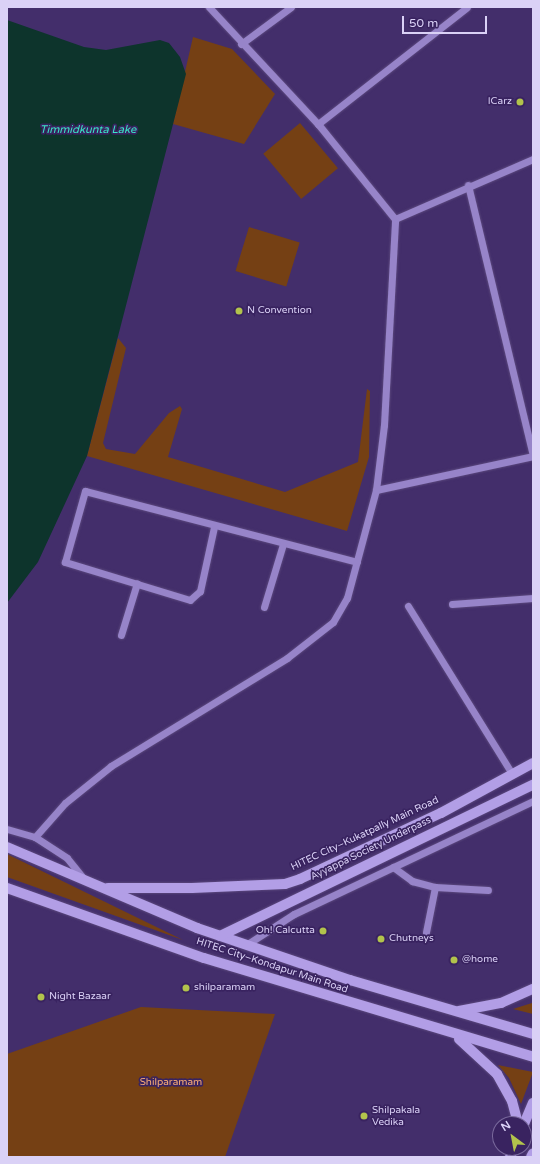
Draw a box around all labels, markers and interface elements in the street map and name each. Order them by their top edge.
scale bar [404,8,489,34]
text: 50 m [409,16,438,30]
place label: ICarz [488,96,512,108]
marker: ICarz [515,97,525,107]
water label: Timmidkunta Lake [40,123,136,137]
place label: N Convention [247,305,312,317]
marker: N Convention [234,306,244,316]
street label: HITEC City–Kukatpally Main Road [289,794,441,874]
street label: Ayyappa Society Underpass [309,815,433,883]
place label: Oh! Calcutta [256,925,315,937]
marker: Oh! Calcutta [318,926,328,936]
place label: Chutneys [389,933,434,945]
marker: Chutneys [376,934,386,944]
street label: HITEC City–Kondapur Main Road [195,936,349,996]
place label: @home [462,954,498,966]
marker: @home [449,955,459,965]
place label: shilparamam [194,982,255,994]
marker: shilparamam [181,983,191,993]
place label: Night Bazaar [49,991,111,1003]
marker: Night Bazaar [36,992,46,1002]
park label: Shilparamam [140,1077,202,1089]
place label: Shilpakala Vedika [372,1104,420,1128]
marker: Shilpakala Vedika [359,1111,369,1121]
north arrow [492,1116,532,1156]
text: N [499,1118,513,1134]

